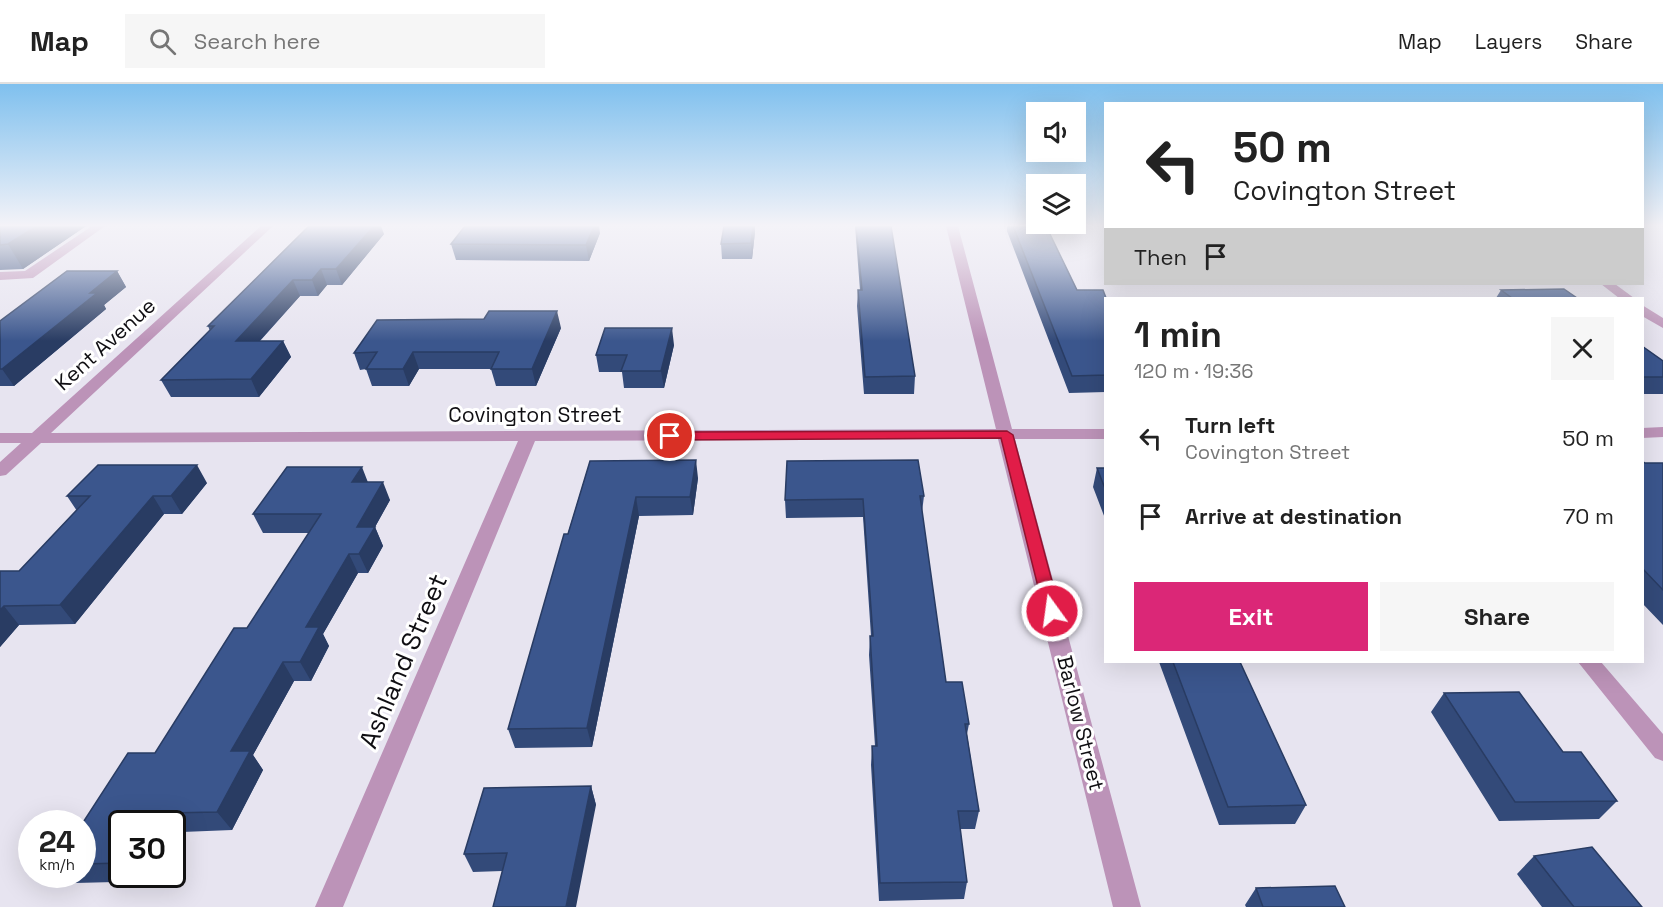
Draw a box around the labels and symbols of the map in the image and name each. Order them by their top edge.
street label: Kent Avenue [49,292,161,396]
street label: Covington Street [448,401,622,428]
pin [644,410,695,461]
street label: Ashland Street [351,569,455,753]
position arrow [1020,579,1084,643]
street label: Barlow Street [1051,653,1111,793]
speed limit sign: 30 [108,810,186,888]

